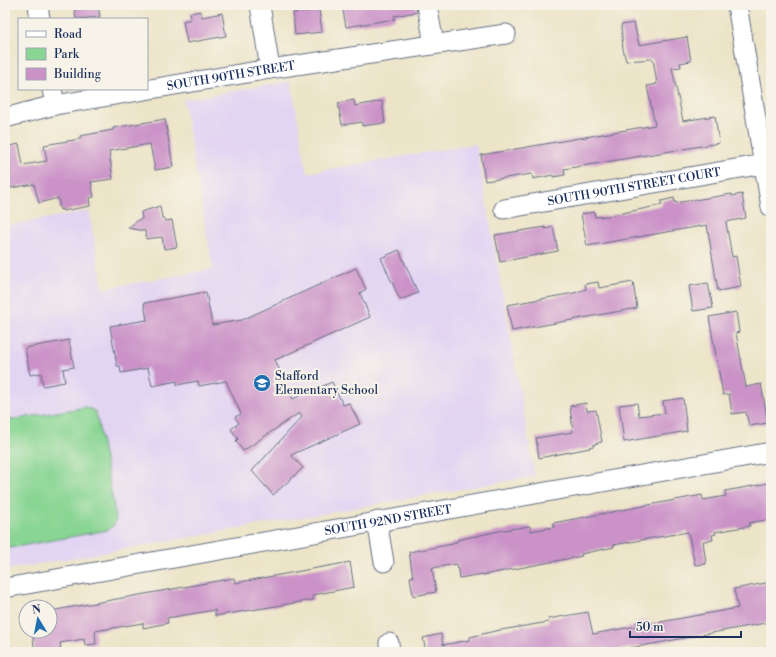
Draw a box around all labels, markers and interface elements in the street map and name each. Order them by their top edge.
legend [18,18,148,90]
text: Road [54,27,82,42]
text: Park [54,47,80,62]
street label: SOUTH 90TH STREET [166,58,297,94]
text: Building [53,67,102,82]
street label: SOUTH 90TH STREET COURT [546,164,722,209]
place label: Stafford Elementary School [275,369,379,398]
school or university icon: Stafford Elementary School [252,373,272,393]
street label: SOUTH 92ND STREET [323,501,453,539]
north arrow [18,599,58,639]
text: N [31,602,42,618]
scale bar [630,613,741,639]
text: 50 m [636,620,664,635]

